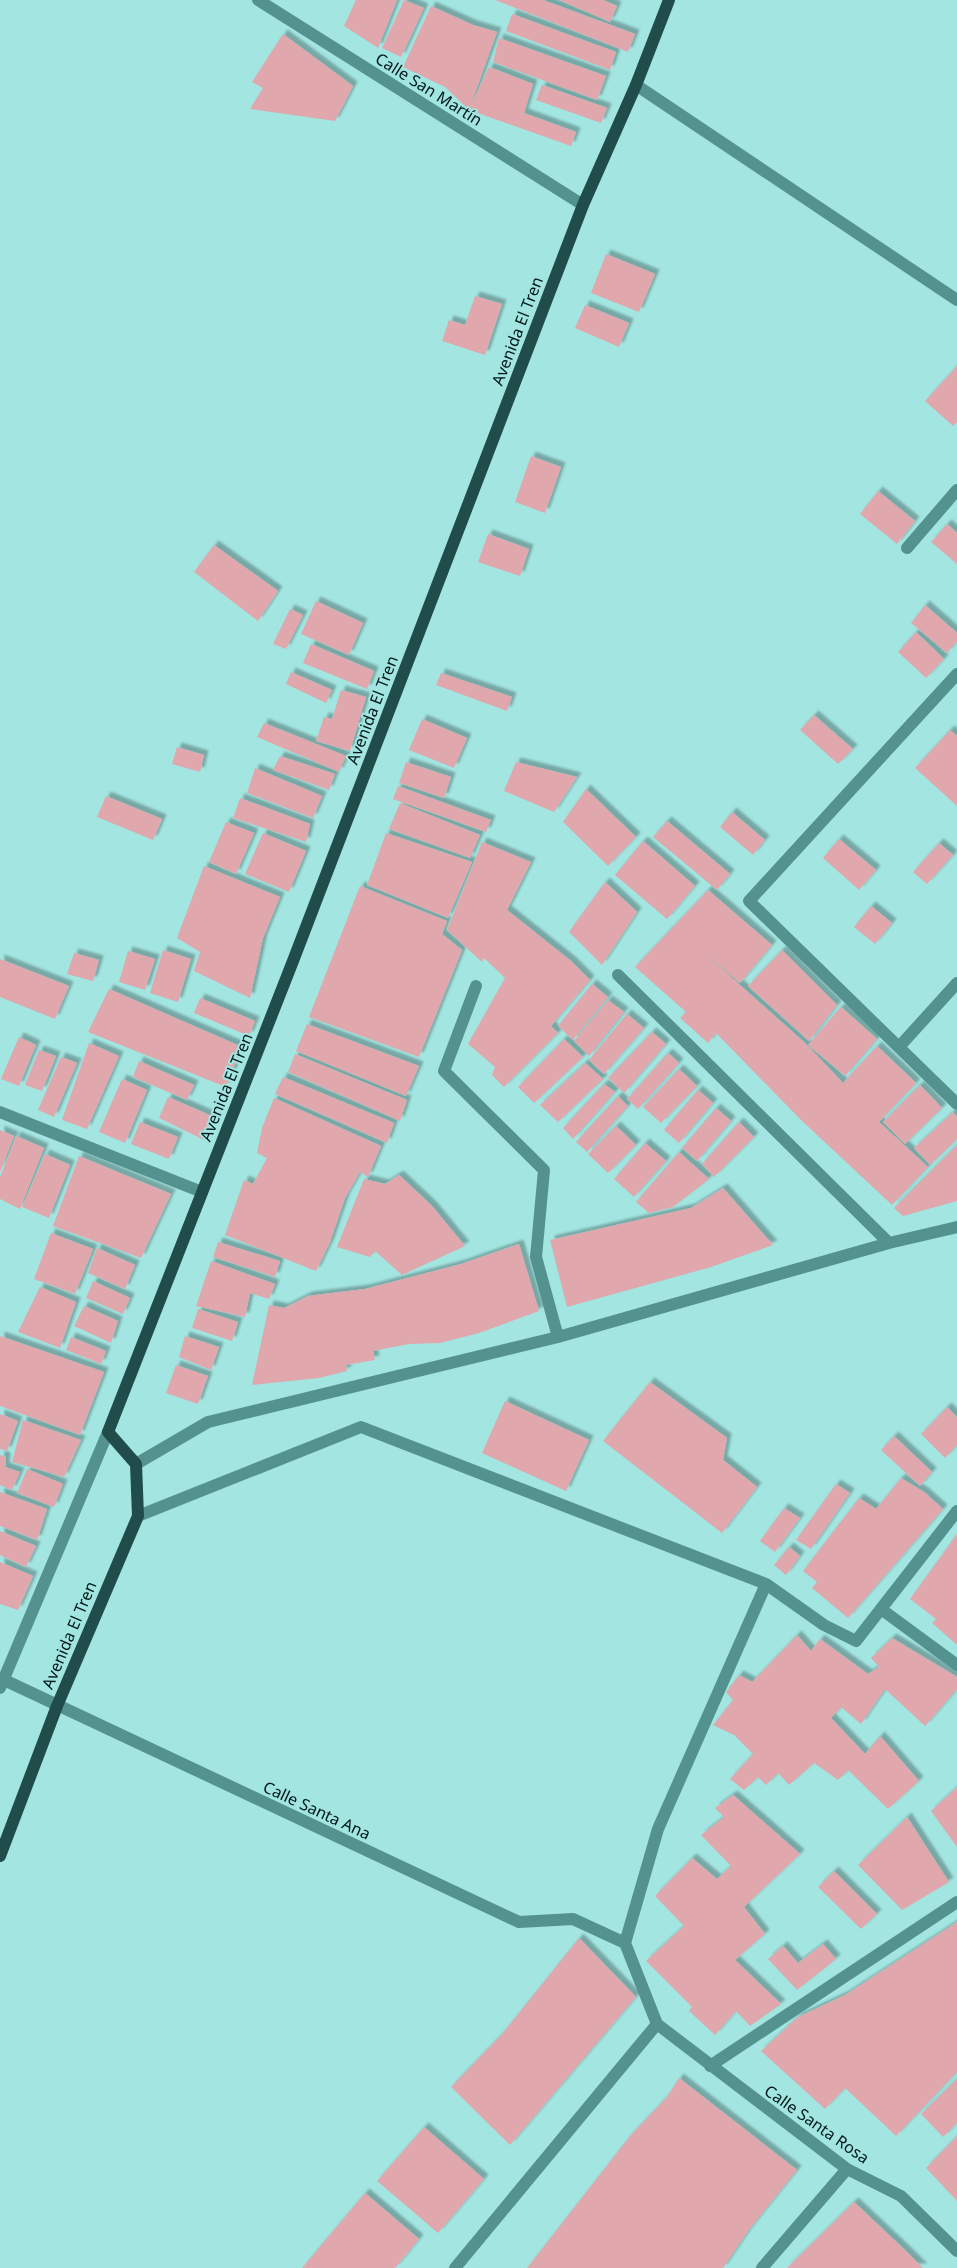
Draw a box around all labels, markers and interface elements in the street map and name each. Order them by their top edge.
street label: Calle San Martín [371,47,487,131]
street label: Avenida El Tren [486,273,548,389]
street label: Avenida El Tren [341,652,403,768]
street label: Avenida El Tren [194,1030,258,1144]
street label: Avenida El Tren [36,1578,102,1692]
street label: Calle Santa Ana [260,1775,374,1845]
street label: Calle Santa Rosa [760,2080,874,2168]

